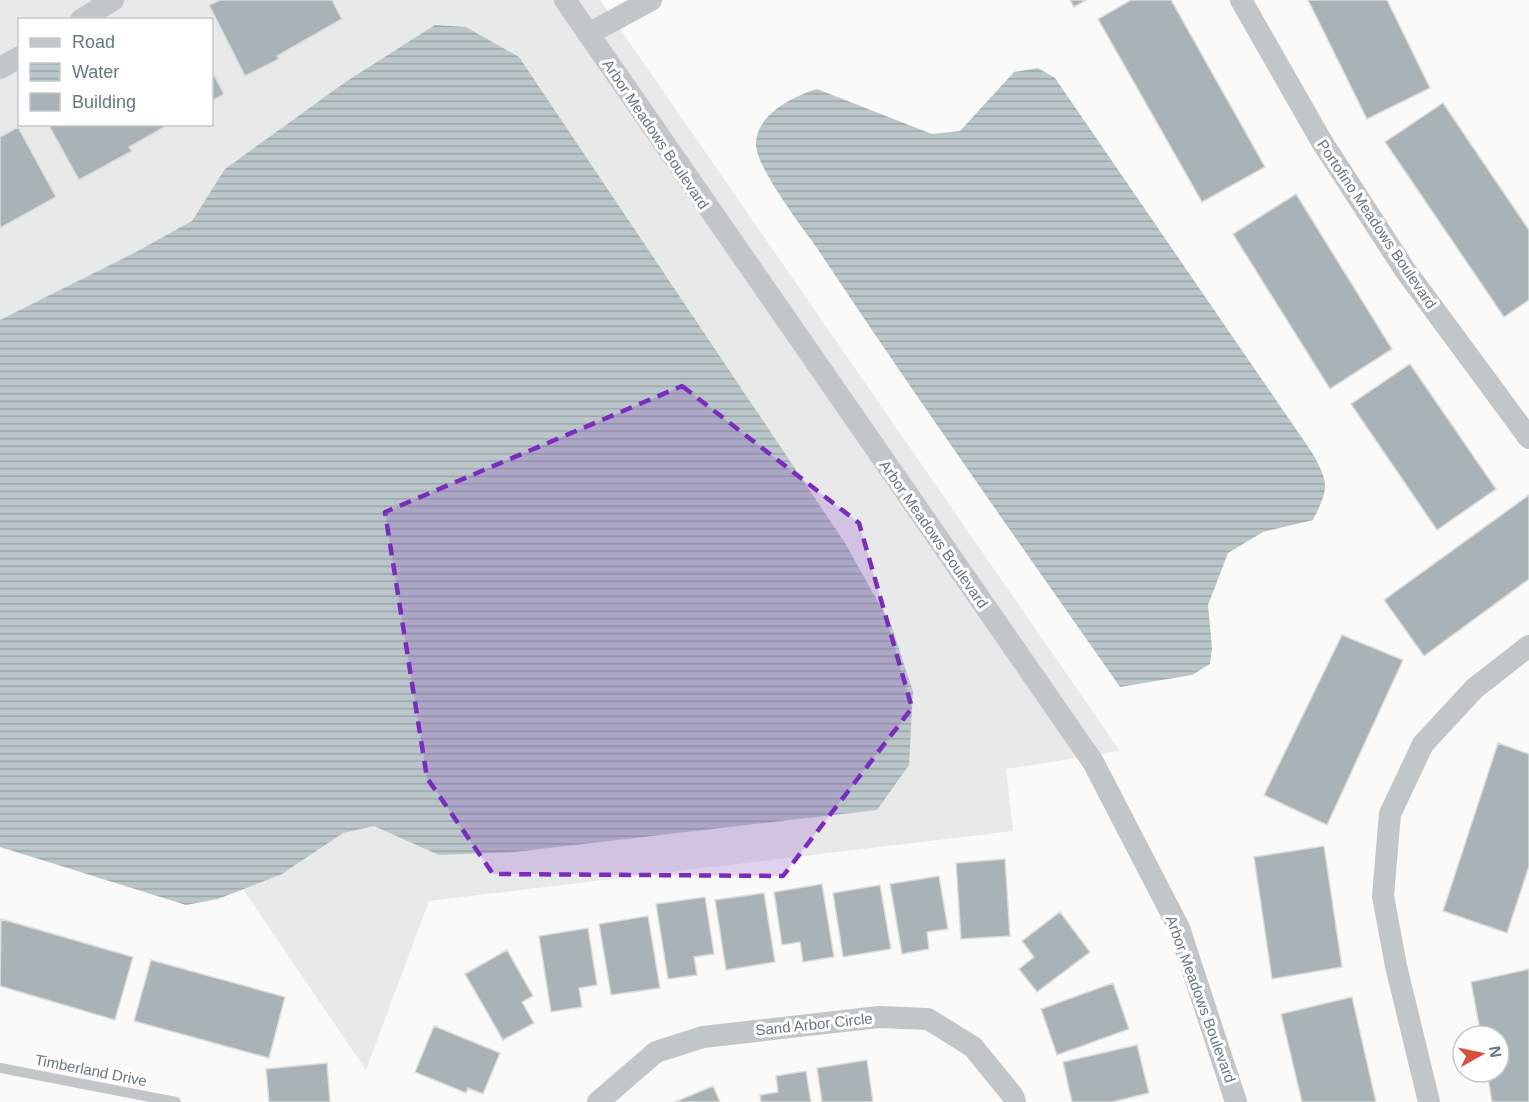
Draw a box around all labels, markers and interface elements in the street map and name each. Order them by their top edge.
legend [18,18,213,126]
text: Road [72,32,115,52]
street label: Arbor Meadows Boulevard [600,56,712,212]
text: Water [72,62,119,82]
text: Building [72,92,136,112]
street label: Portofino Meadows Boulevard [1314,136,1440,312]
street label: Arbor Meadows Boulevard [876,457,992,611]
street label: Arbor Meadows Boulevard [1163,913,1239,1085]
street label: Sand Arbor Circle [755,1009,873,1039]
north arrow [1451,1024,1511,1084]
text: N [1486,1045,1505,1059]
street label: Timberland Drive [34,1051,148,1089]

